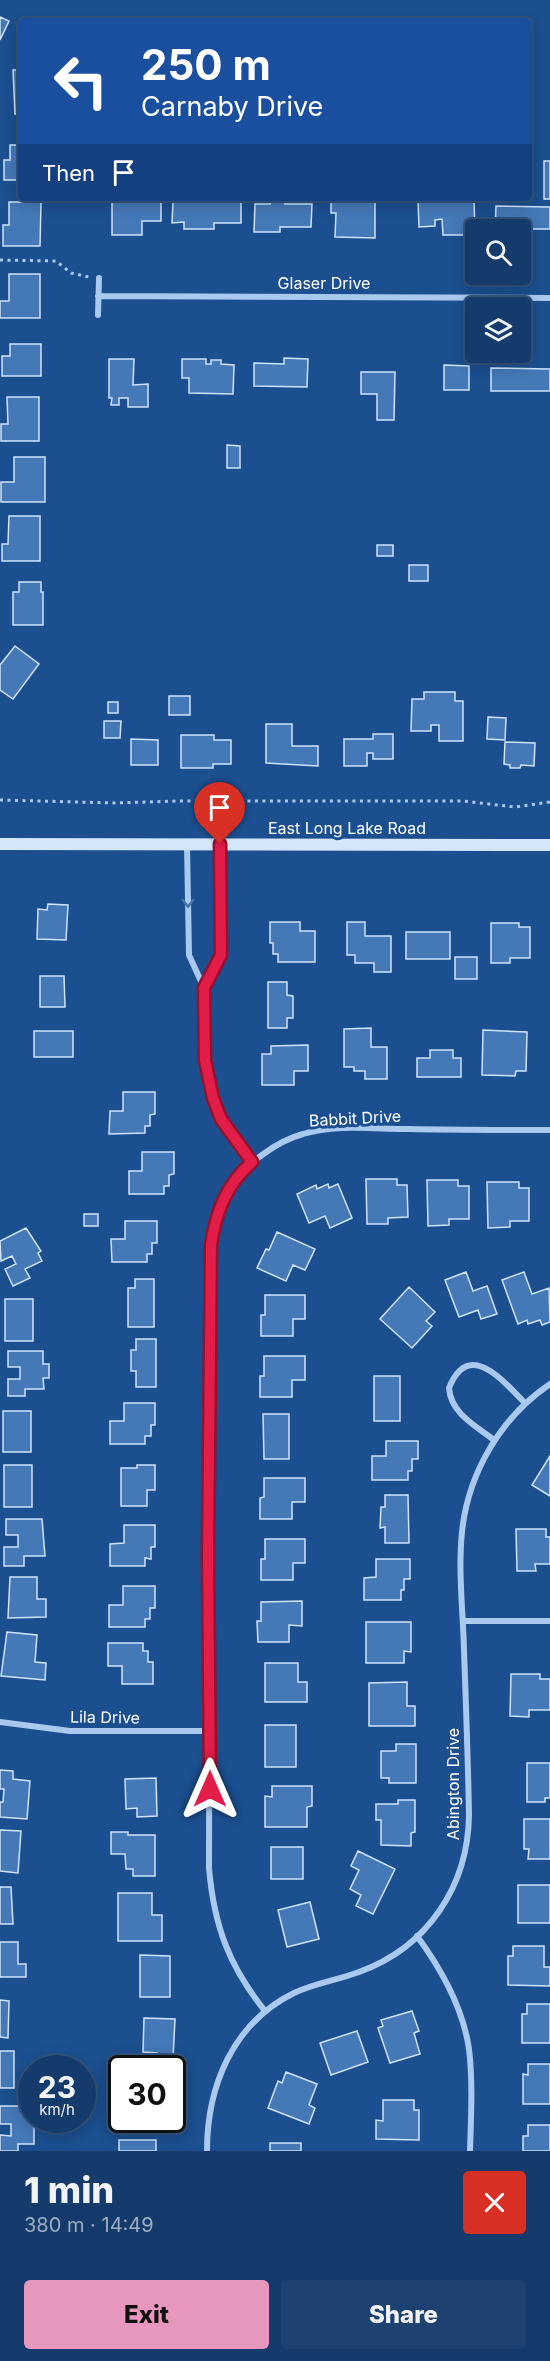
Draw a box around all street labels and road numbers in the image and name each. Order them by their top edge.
street label: Glaser Drive [278,273,370,293]
street label: East Long Lake Road [268,818,426,838]
street label: Babbit Drive [308,1106,402,1130]
street label: Lila Drive [70,1706,140,1728]
street label: Abington Drive [443,1728,463,1840]

